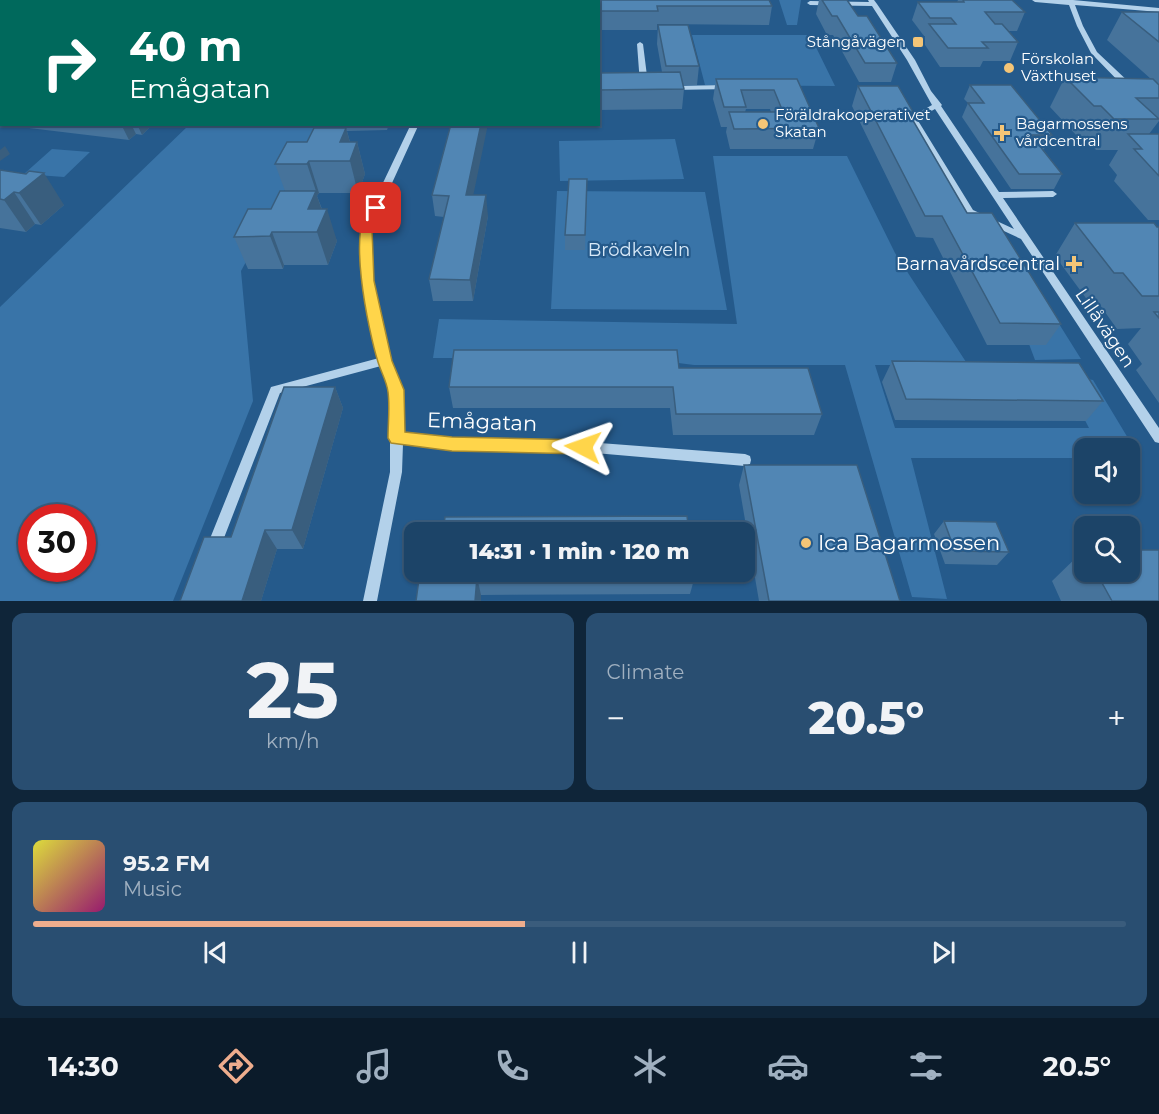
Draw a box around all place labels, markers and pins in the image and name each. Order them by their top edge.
place label: Stångåvägen [807,32,906,51]
marker: Stångåvägen [911,35,925,49]
place label: Förskolan Växthuset [1021,49,1096,85]
marker: Förskolan Växthuset [1002,61,1016,75]
place label: Föräldrakooperativet Skatan [775,105,930,141]
place label: Bagarmossens vårdcentral [1016,114,1128,150]
marker: Föräldrakooperativet Skatan [756,117,770,131]
marker: Bagarmossens vårdcentral [993,124,1011,142]
pin [350,182,401,233]
place label: Barnavårdscentral [896,253,1060,275]
marker: Barnavårdscentral [1065,255,1083,273]
place label: Ica Bagarmossen [818,530,1000,555]
marker: Ica Bagarmossen [799,536,813,550]

